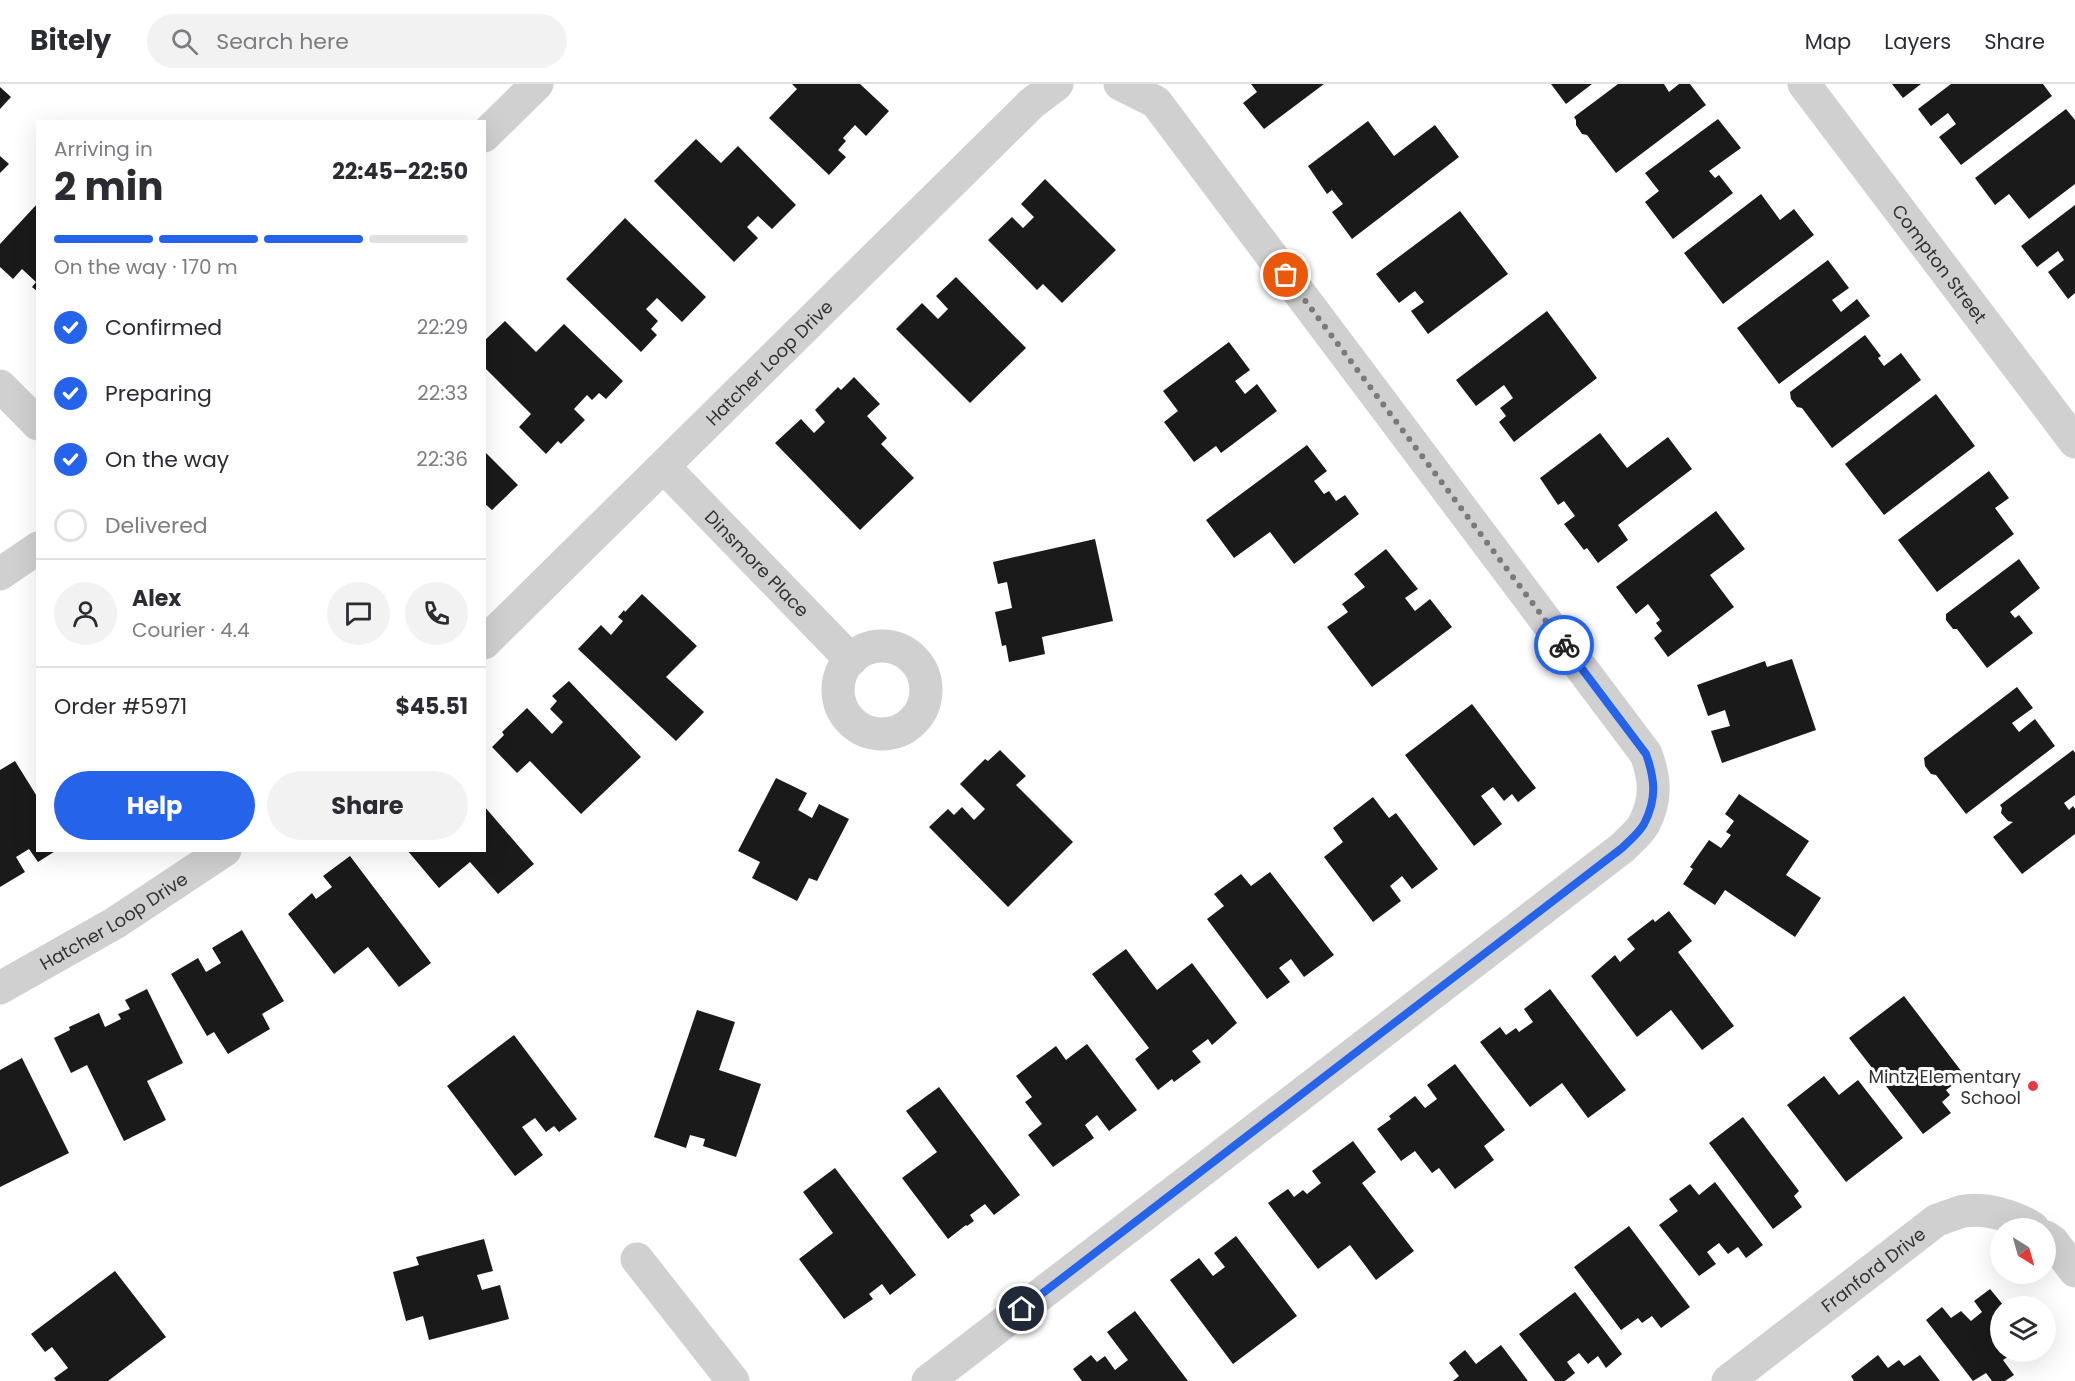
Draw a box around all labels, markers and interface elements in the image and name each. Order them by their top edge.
search box [147,14,567,68]
text: Bitely [30,21,111,60]
icon: search [168,25,201,58]
text: Search here [216,26,349,57]
text: Map [1805,27,1851,56]
text: Layers [1884,27,1951,56]
text: Share [1984,27,2045,56]
text: Arriving in [54,135,153,163]
text: 22:45–22:50 [332,156,468,187]
text: 2 min [54,159,164,214]
street label: Compton Street [1887,199,1993,328]
pin [1260,249,1311,300]
text: On the way · 170 m [54,253,238,281]
icon: bag [1269,258,1302,291]
street label: Hatcher Loop Drive [700,294,838,431]
icon: check [54,311,87,344]
text: Confirmed [105,312,222,343]
text: 22:29 [417,313,468,341]
icon: check [54,377,87,410]
text: Preparing [105,378,212,409]
text: 22:33 [417,379,468,407]
icon: check [54,443,87,476]
text: On the way [105,444,229,475]
text: 22:36 [416,445,468,473]
street label: Dinsmore Place [700,504,815,622]
text: Delivered [105,510,208,541]
button: person [54,582,117,645]
button: chat [327,582,390,645]
button: phone [405,582,468,645]
text: Alex [132,583,181,614]
courier [1534,615,1594,675]
text: Courier · 4.4 [132,616,250,644]
icon: bike [1548,629,1581,662]
text: Order #5971 [54,691,187,722]
text: $45.51 [396,691,468,722]
button: Help [54,771,255,840]
button: Share [267,771,468,840]
street label: Hatcher Loop Drive [35,866,192,976]
place label: Mintz Elementary School [1868,1064,2021,1110]
marker: Mintz Elementary School [2026,1079,2040,1093]
north arrow [1990,1218,2056,1284]
map controls [1990,1218,2056,1362]
street label: Franford Drive [1815,1221,1930,1318]
pin [996,1283,1047,1334]
icon: home [1005,1292,1038,1325]
button: layers [1990,1296,2056,1362]

